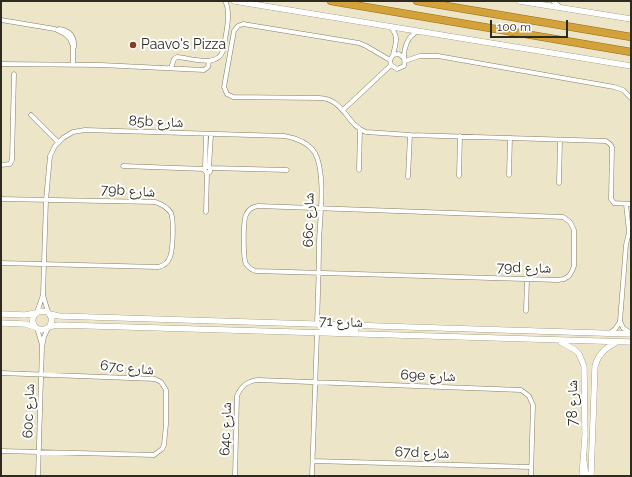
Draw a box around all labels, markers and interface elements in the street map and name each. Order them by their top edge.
scale bar [492,12,570,38]
text: 100 m [497,20,531,34]
place label: Paavo's Pizza [141,37,226,53]
marker: Paavo's Pizza [128,40,138,50]
street label: 85b شارع [128,113,184,131]
street label: 79b شارع [100,181,156,201]
street label: 66c شارع [300,192,318,248]
street label: 79d شارع [497,259,551,277]
street label: شارع 71 [319,313,363,331]
street label: 67c شارع [99,357,155,379]
street label: 69e شارع [400,367,456,385]
street label: شارع 78 [565,380,581,426]
street label: 60c شارع [20,383,38,439]
street label: 64c شارع [217,402,235,456]
street label: 67d شارع [394,444,450,462]

